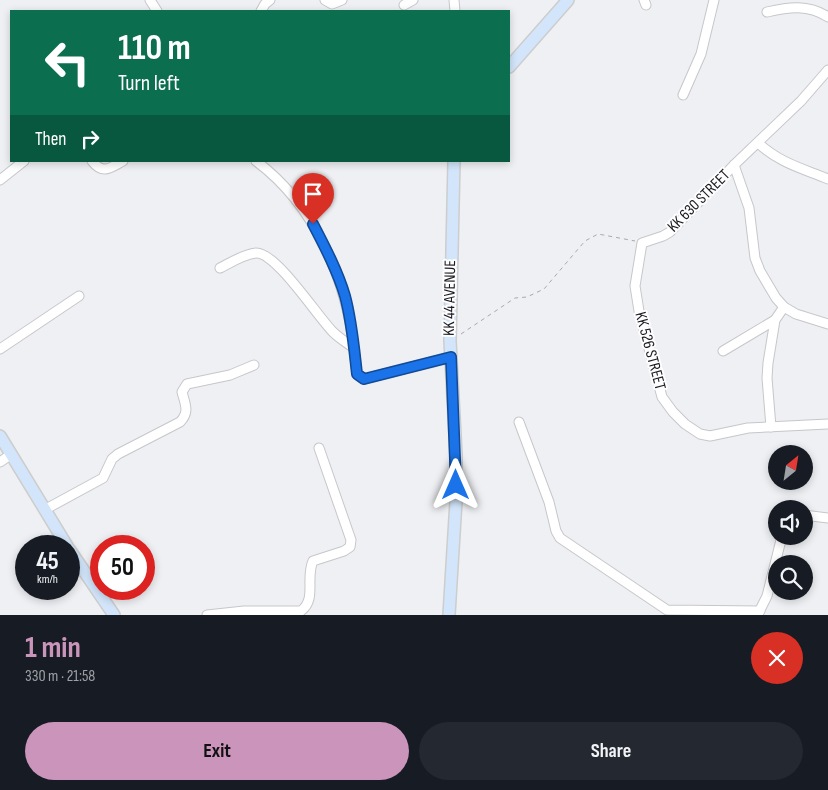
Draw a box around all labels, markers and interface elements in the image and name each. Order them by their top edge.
text: 110 m [118,27,191,70]
icon: left [35,30,100,95]
text: Turn left [118,70,180,97]
icon: right [76,125,104,153]
text: Then [35,128,66,151]
street label: KK 630 STREET [664,165,735,236]
pin [292,173,334,224]
icon: arrive [299,180,327,208]
street label: KK 44 AVENUE [440,260,460,336]
street label: KK 526 STREET [630,310,670,393]
north arrow [768,445,812,490]
map controls [768,445,813,600]
position arrow [429,458,481,510]
button: sound [768,500,813,545]
speed limit sign: 50 [90,535,155,600]
text: 45 [36,546,59,577]
button: search [768,555,813,600]
text: km/h [37,572,58,587]
text: 1 min [25,630,81,666]
button: close [751,632,803,684]
text: 330 m · 21:58 [25,667,95,686]
button: Exit [25,722,409,780]
button: Share [419,722,803,780]

